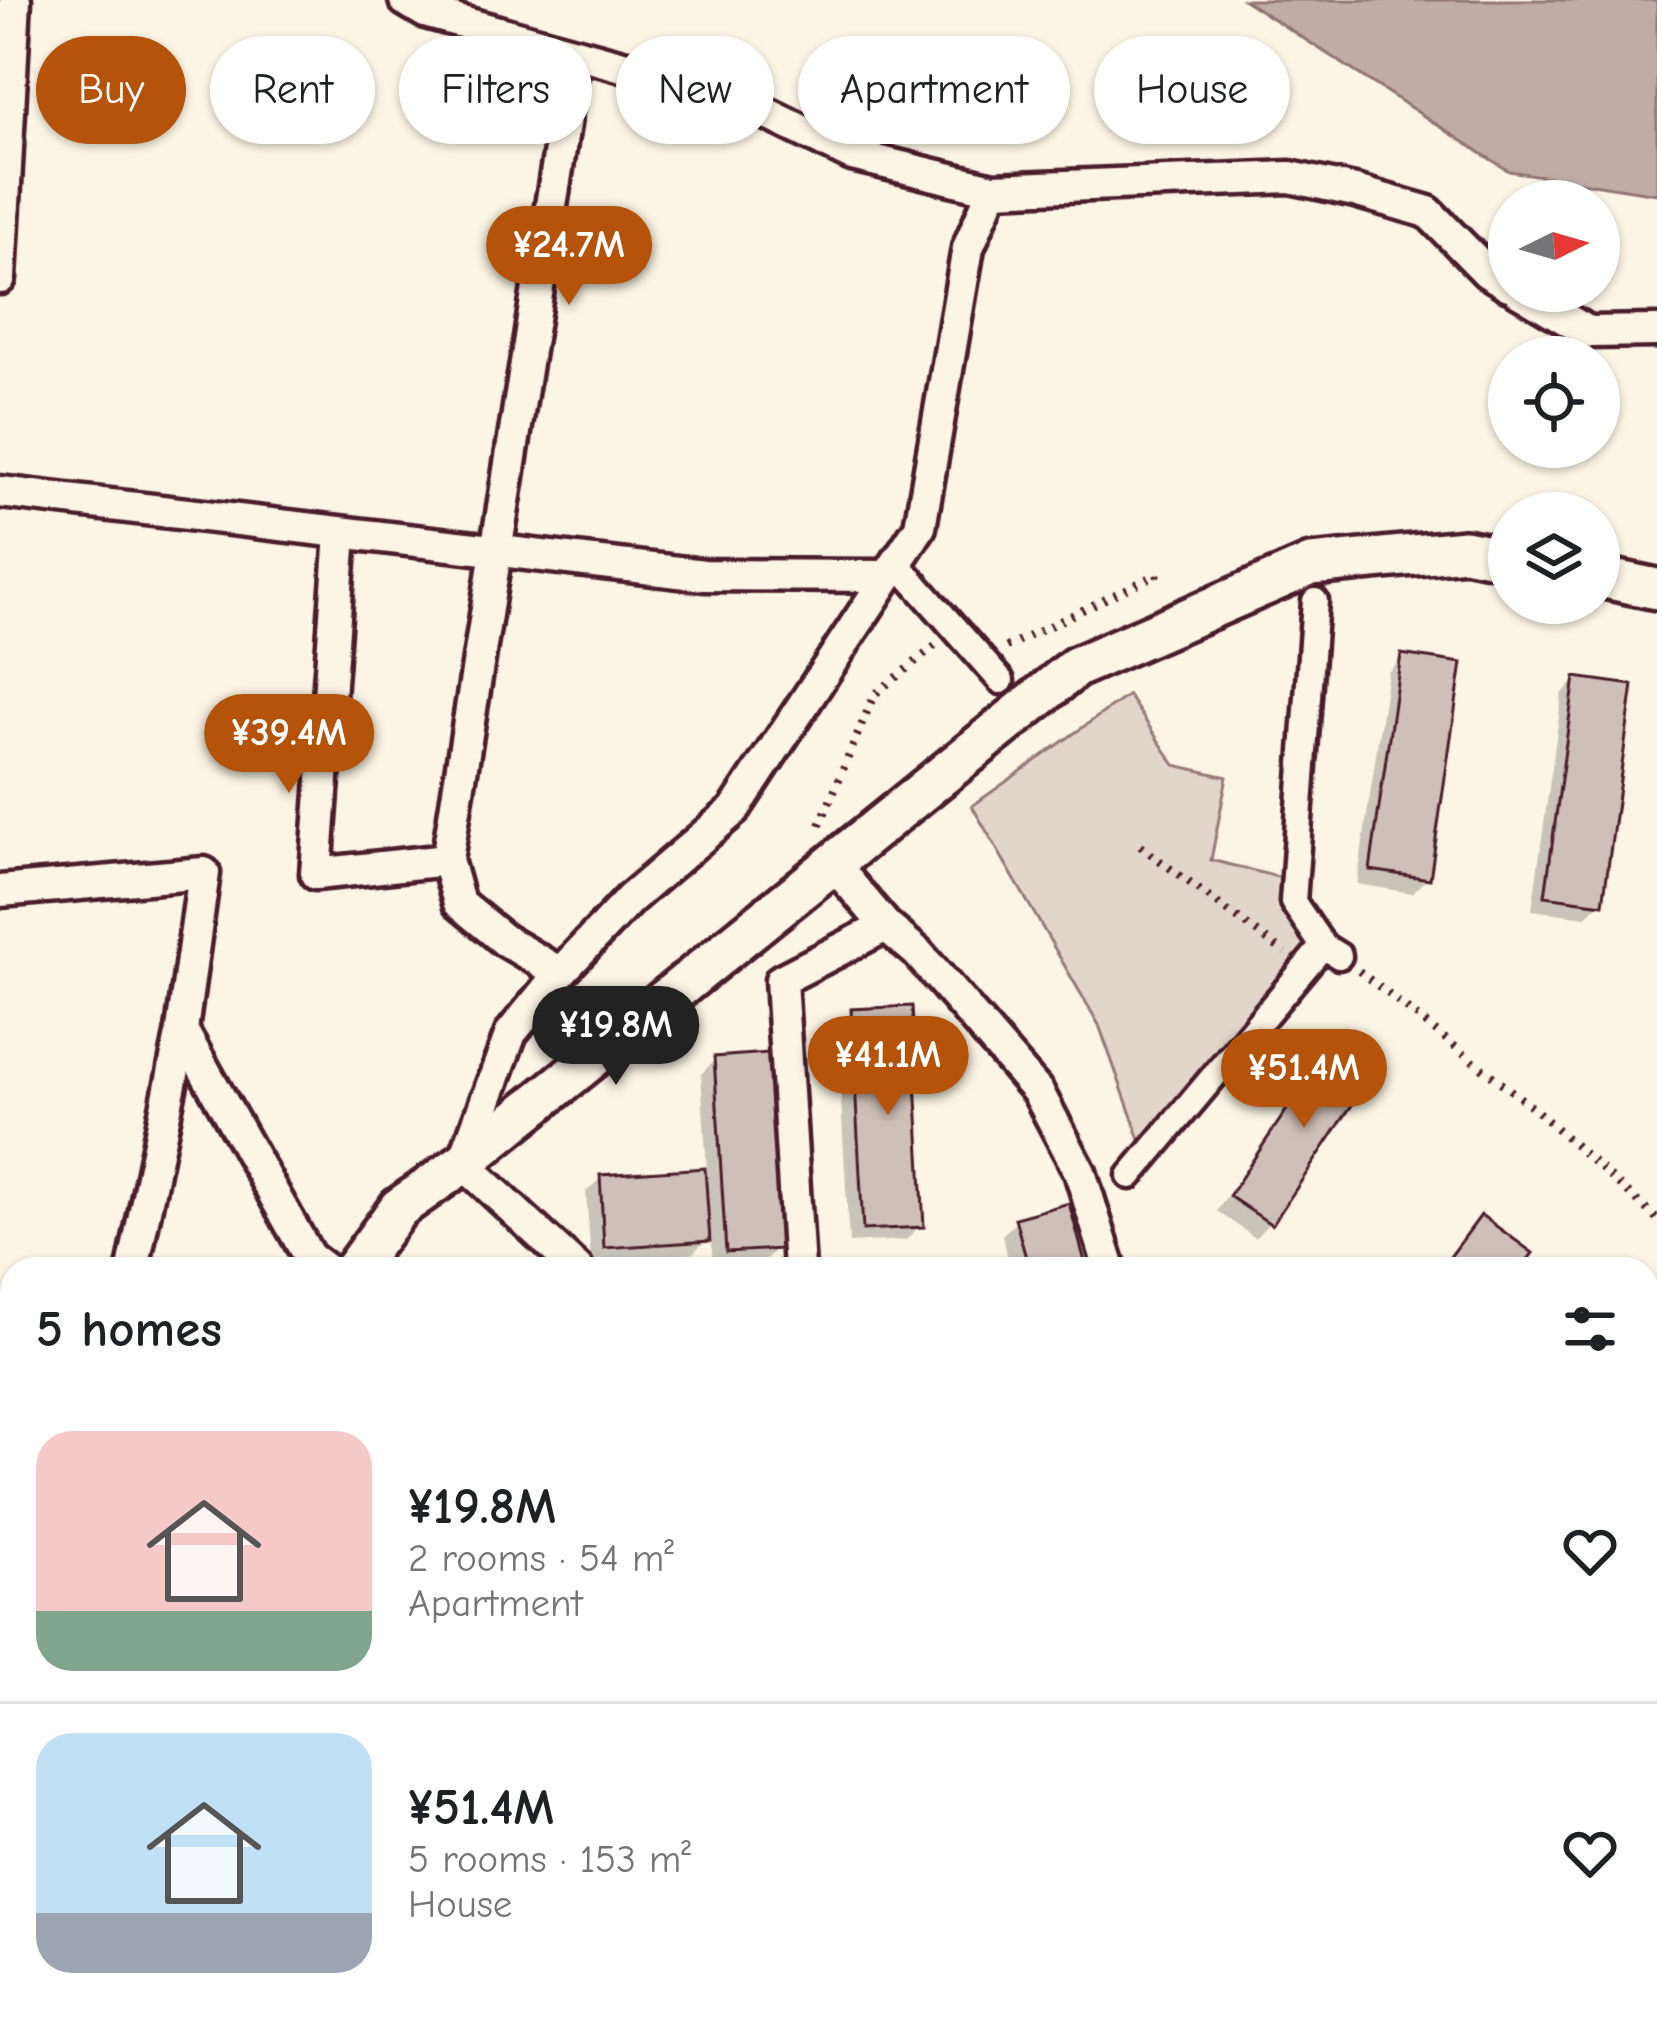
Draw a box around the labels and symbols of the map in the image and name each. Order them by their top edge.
north arrow [1488,180,1620,312]
pin: ¥24.7M [471,206,667,308]
pin: ¥39.4M [191,694,387,796]
pin: ¥19.8M [518,986,714,1088]
pin: ¥41.1M [790,1016,986,1118]
pin: ¥51.4M [1206,1029,1402,1131]

